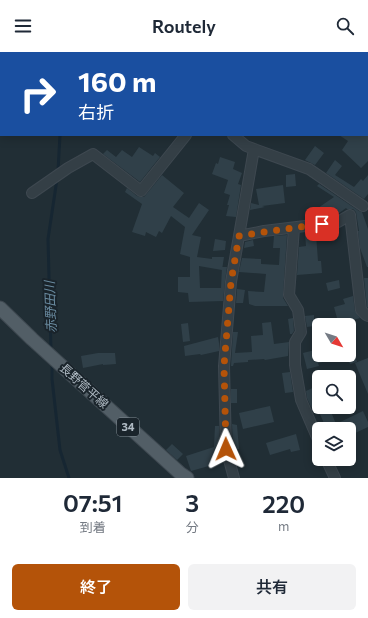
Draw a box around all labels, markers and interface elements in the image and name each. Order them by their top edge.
icon: menu [12,15,34,37]
text: Routely [152,15,216,37]
icon: search [334,15,356,37]
text: 160 m [78,64,156,98]
icon: right [12,68,64,120]
text: 右折 [78,101,114,123]
pin [305,207,339,241]
icon: arrive [311,213,333,235]
water label: 赤野田川 [41,279,59,333]
north arrow [312,318,356,362]
map controls [312,318,356,466]
street label: 長野菅平線 [58,360,112,411]
button: search [312,370,356,414]
road number: 34 [117,418,139,436]
button: layers [312,422,356,466]
position arrow [205,428,247,470]
text: 07:51 [63,488,122,517]
text: 3 [185,488,199,517]
text: 220 [262,489,305,518]
text: m [278,518,289,534]
text: 到着 [80,519,106,535]
text: 分 [186,519,199,535]
button: 終了 [12,564,180,610]
button: 共有 [188,564,356,610]

